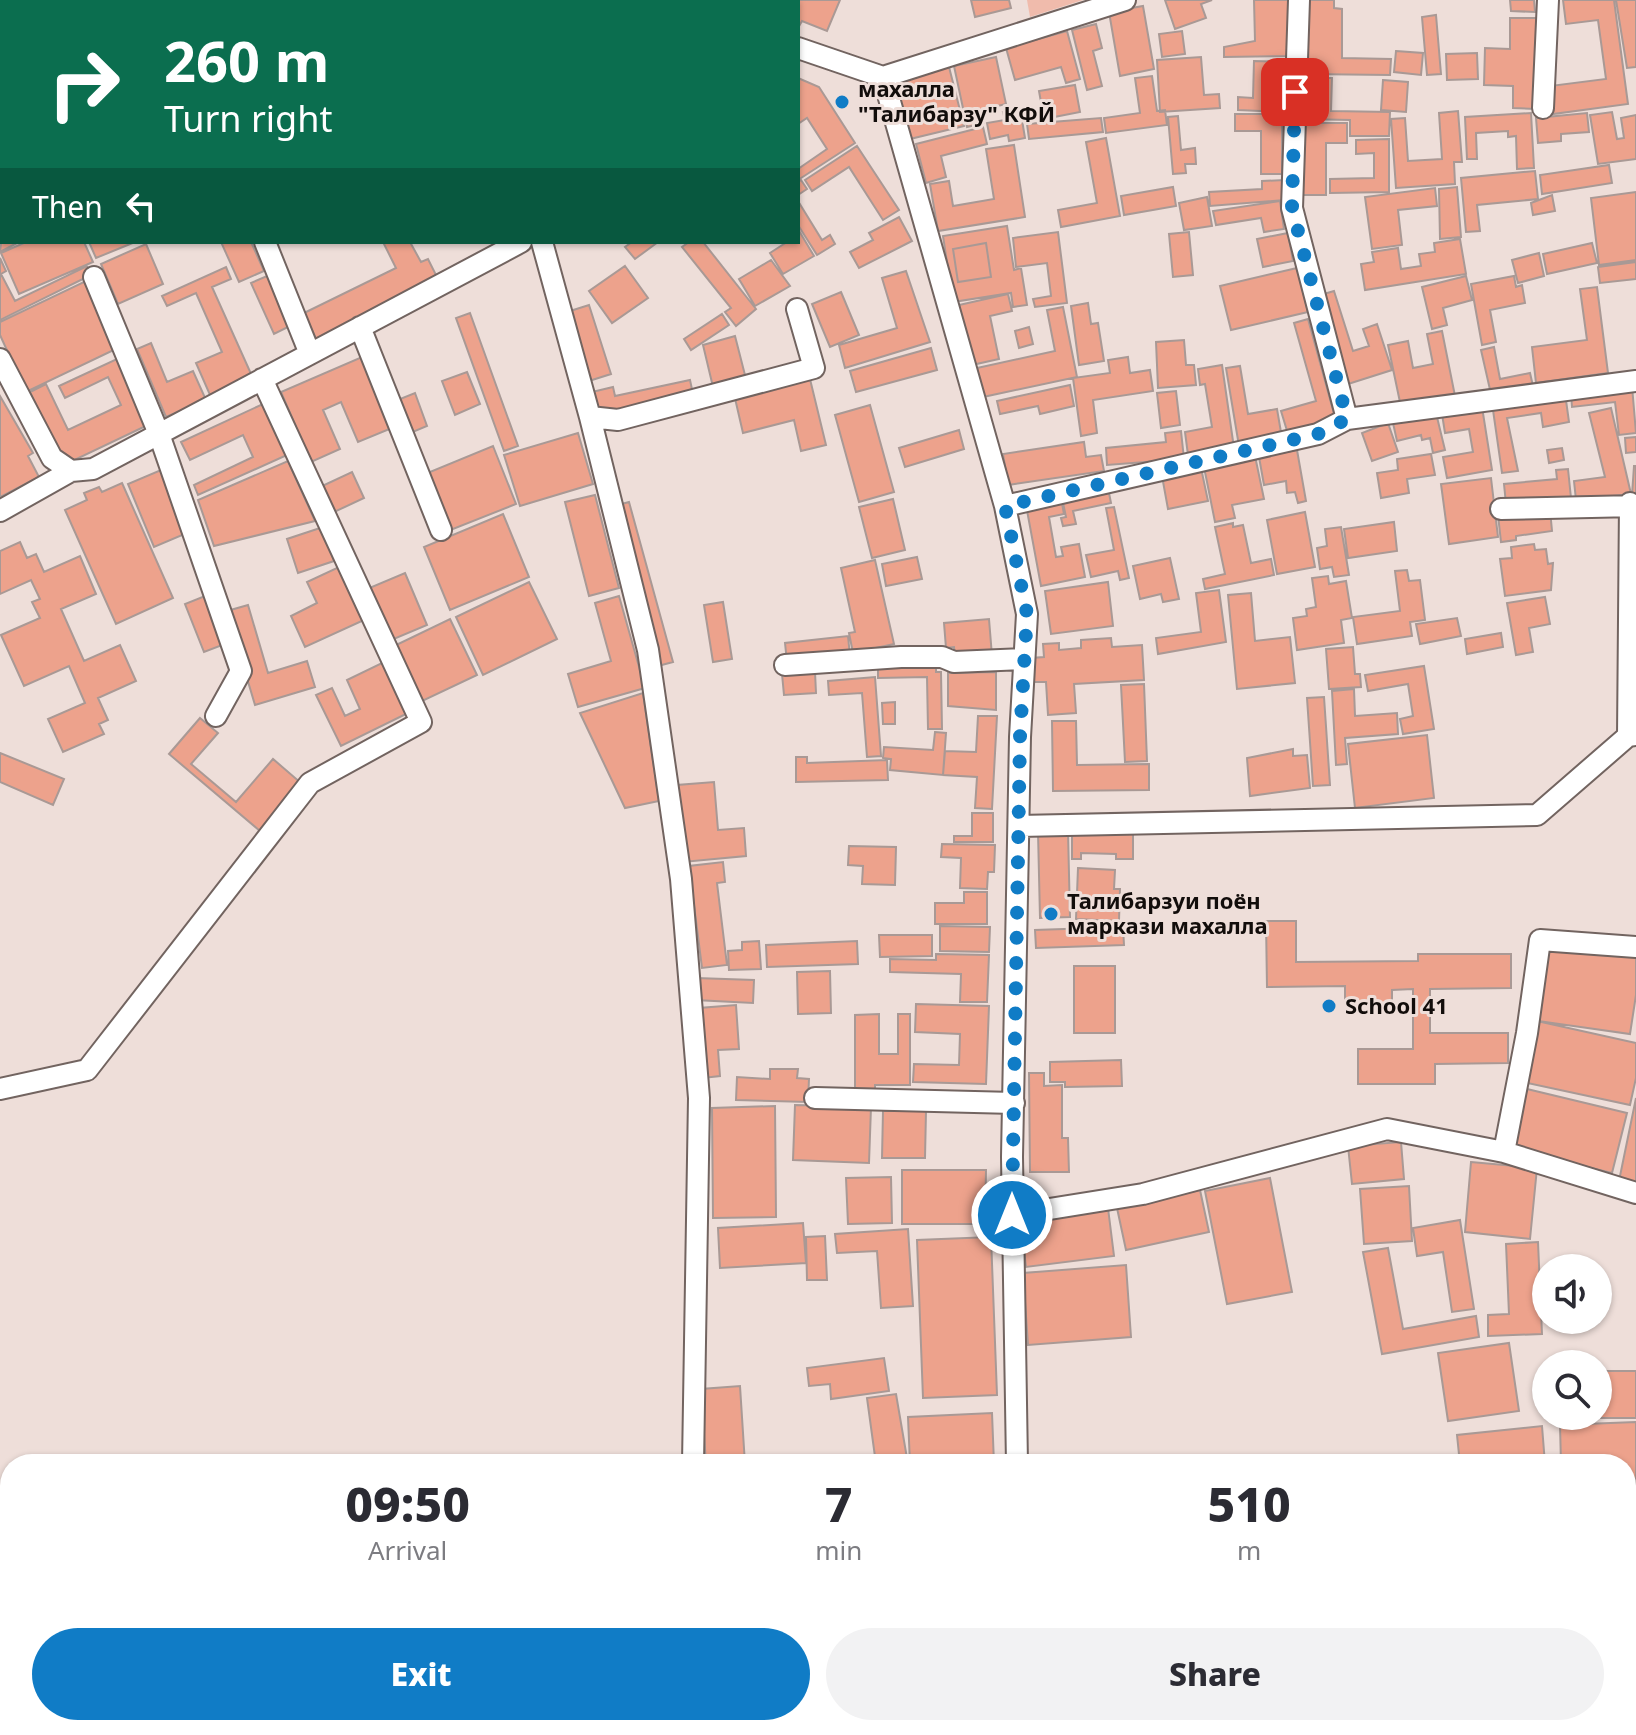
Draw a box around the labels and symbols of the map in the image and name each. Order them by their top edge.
pin [1261,58,1329,126]
place label: махалла "Талибарзу" КФЙ [858,73,1055,128]
marker: махалла "Талибарзу" КФЙ [833,93,851,111]
place label: Талибарзуи поён маркази махалла [1067,885,1268,940]
marker: Талибарзуи поён маркази махалла [1042,905,1060,923]
place label: School 41 [1345,990,1448,1020]
marker: School 41 [1320,997,1338,1015]
position arrow [970,1173,1054,1257]

